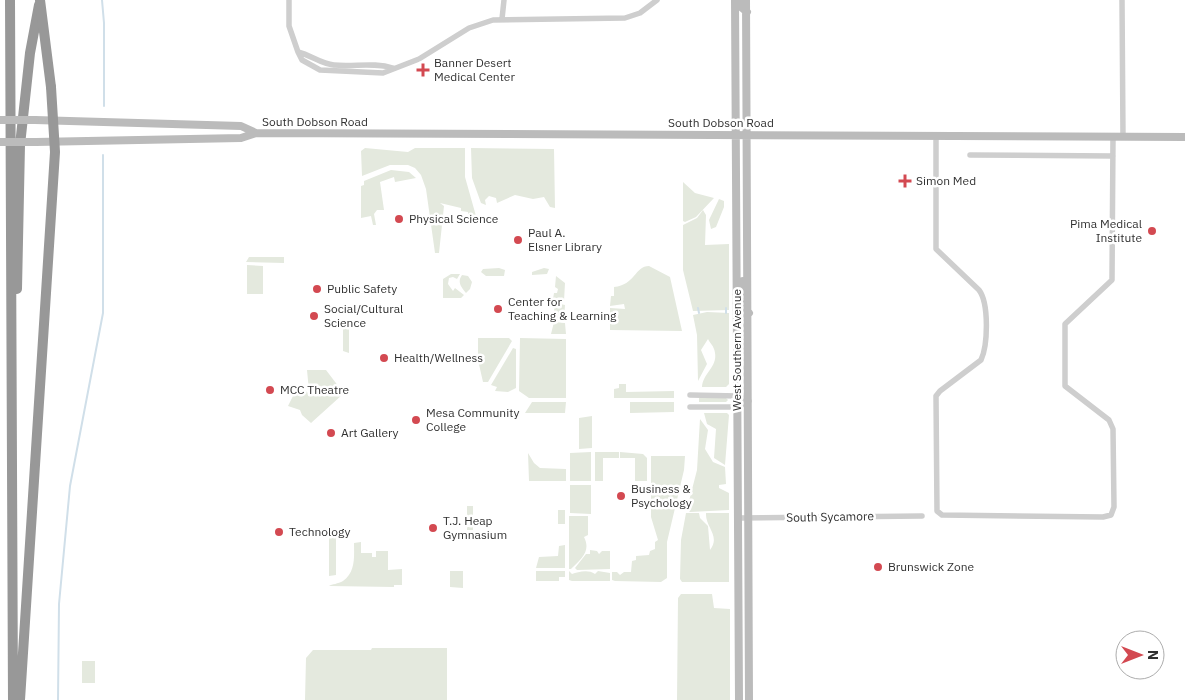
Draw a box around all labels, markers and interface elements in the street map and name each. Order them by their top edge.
place label: Banner Desert Medical Center [434,55,515,84]
marker: Banner Desert Medical Center [416,63,430,77]
street label: South Dobson Road [262,114,368,129]
street label: South Dobson Road [668,115,774,130]
place label: Simon Med [916,173,976,188]
marker: Simon Med [898,174,912,188]
place label: Physical Science [409,211,499,226]
marker: Physical Science [393,213,405,225]
place label: Pima Medical Institute [1070,216,1142,245]
place label: Paul A. Elsner Library [528,225,602,254]
marker: Pima Medical Institute [1146,225,1158,237]
marker: Paul A. Elsner Library [512,234,524,246]
place label: Public Safety [327,281,397,296]
marker: Public Safety [311,283,323,295]
street label: West Southern Avenue [729,289,744,411]
place label: Center for Teaching & Learning [508,294,617,323]
place label: Social/Cultural Science [324,301,403,330]
marker: Center for Teaching & Learning [492,303,504,315]
marker: Social/Cultural Science [308,310,320,322]
place label: Health/Wellness [394,350,483,365]
marker: Health/Wellness [378,352,390,364]
place label: MCC Theatre [280,382,350,397]
marker: MCC Theatre [264,384,276,396]
place label: Mesa Community College [426,405,519,434]
marker: Mesa Community College [410,414,422,426]
place label: Art Gallery [341,425,399,440]
marker: Art Gallery [325,427,337,439]
place label: Business & Psychology [631,481,692,510]
marker: Business & Psychology [615,490,627,502]
street label: South Sycamore [786,508,874,525]
place label: T.J. Heap Gymnasium [443,513,507,542]
marker: T.J. Heap Gymnasium [427,522,439,534]
place label: Technology [289,524,350,539]
marker: Technology [273,526,285,538]
place label: Brunswick Zone [888,559,974,574]
marker: Brunswick Zone [872,561,884,573]
north arrow [1115,630,1165,680]
text: N [1144,650,1162,660]

